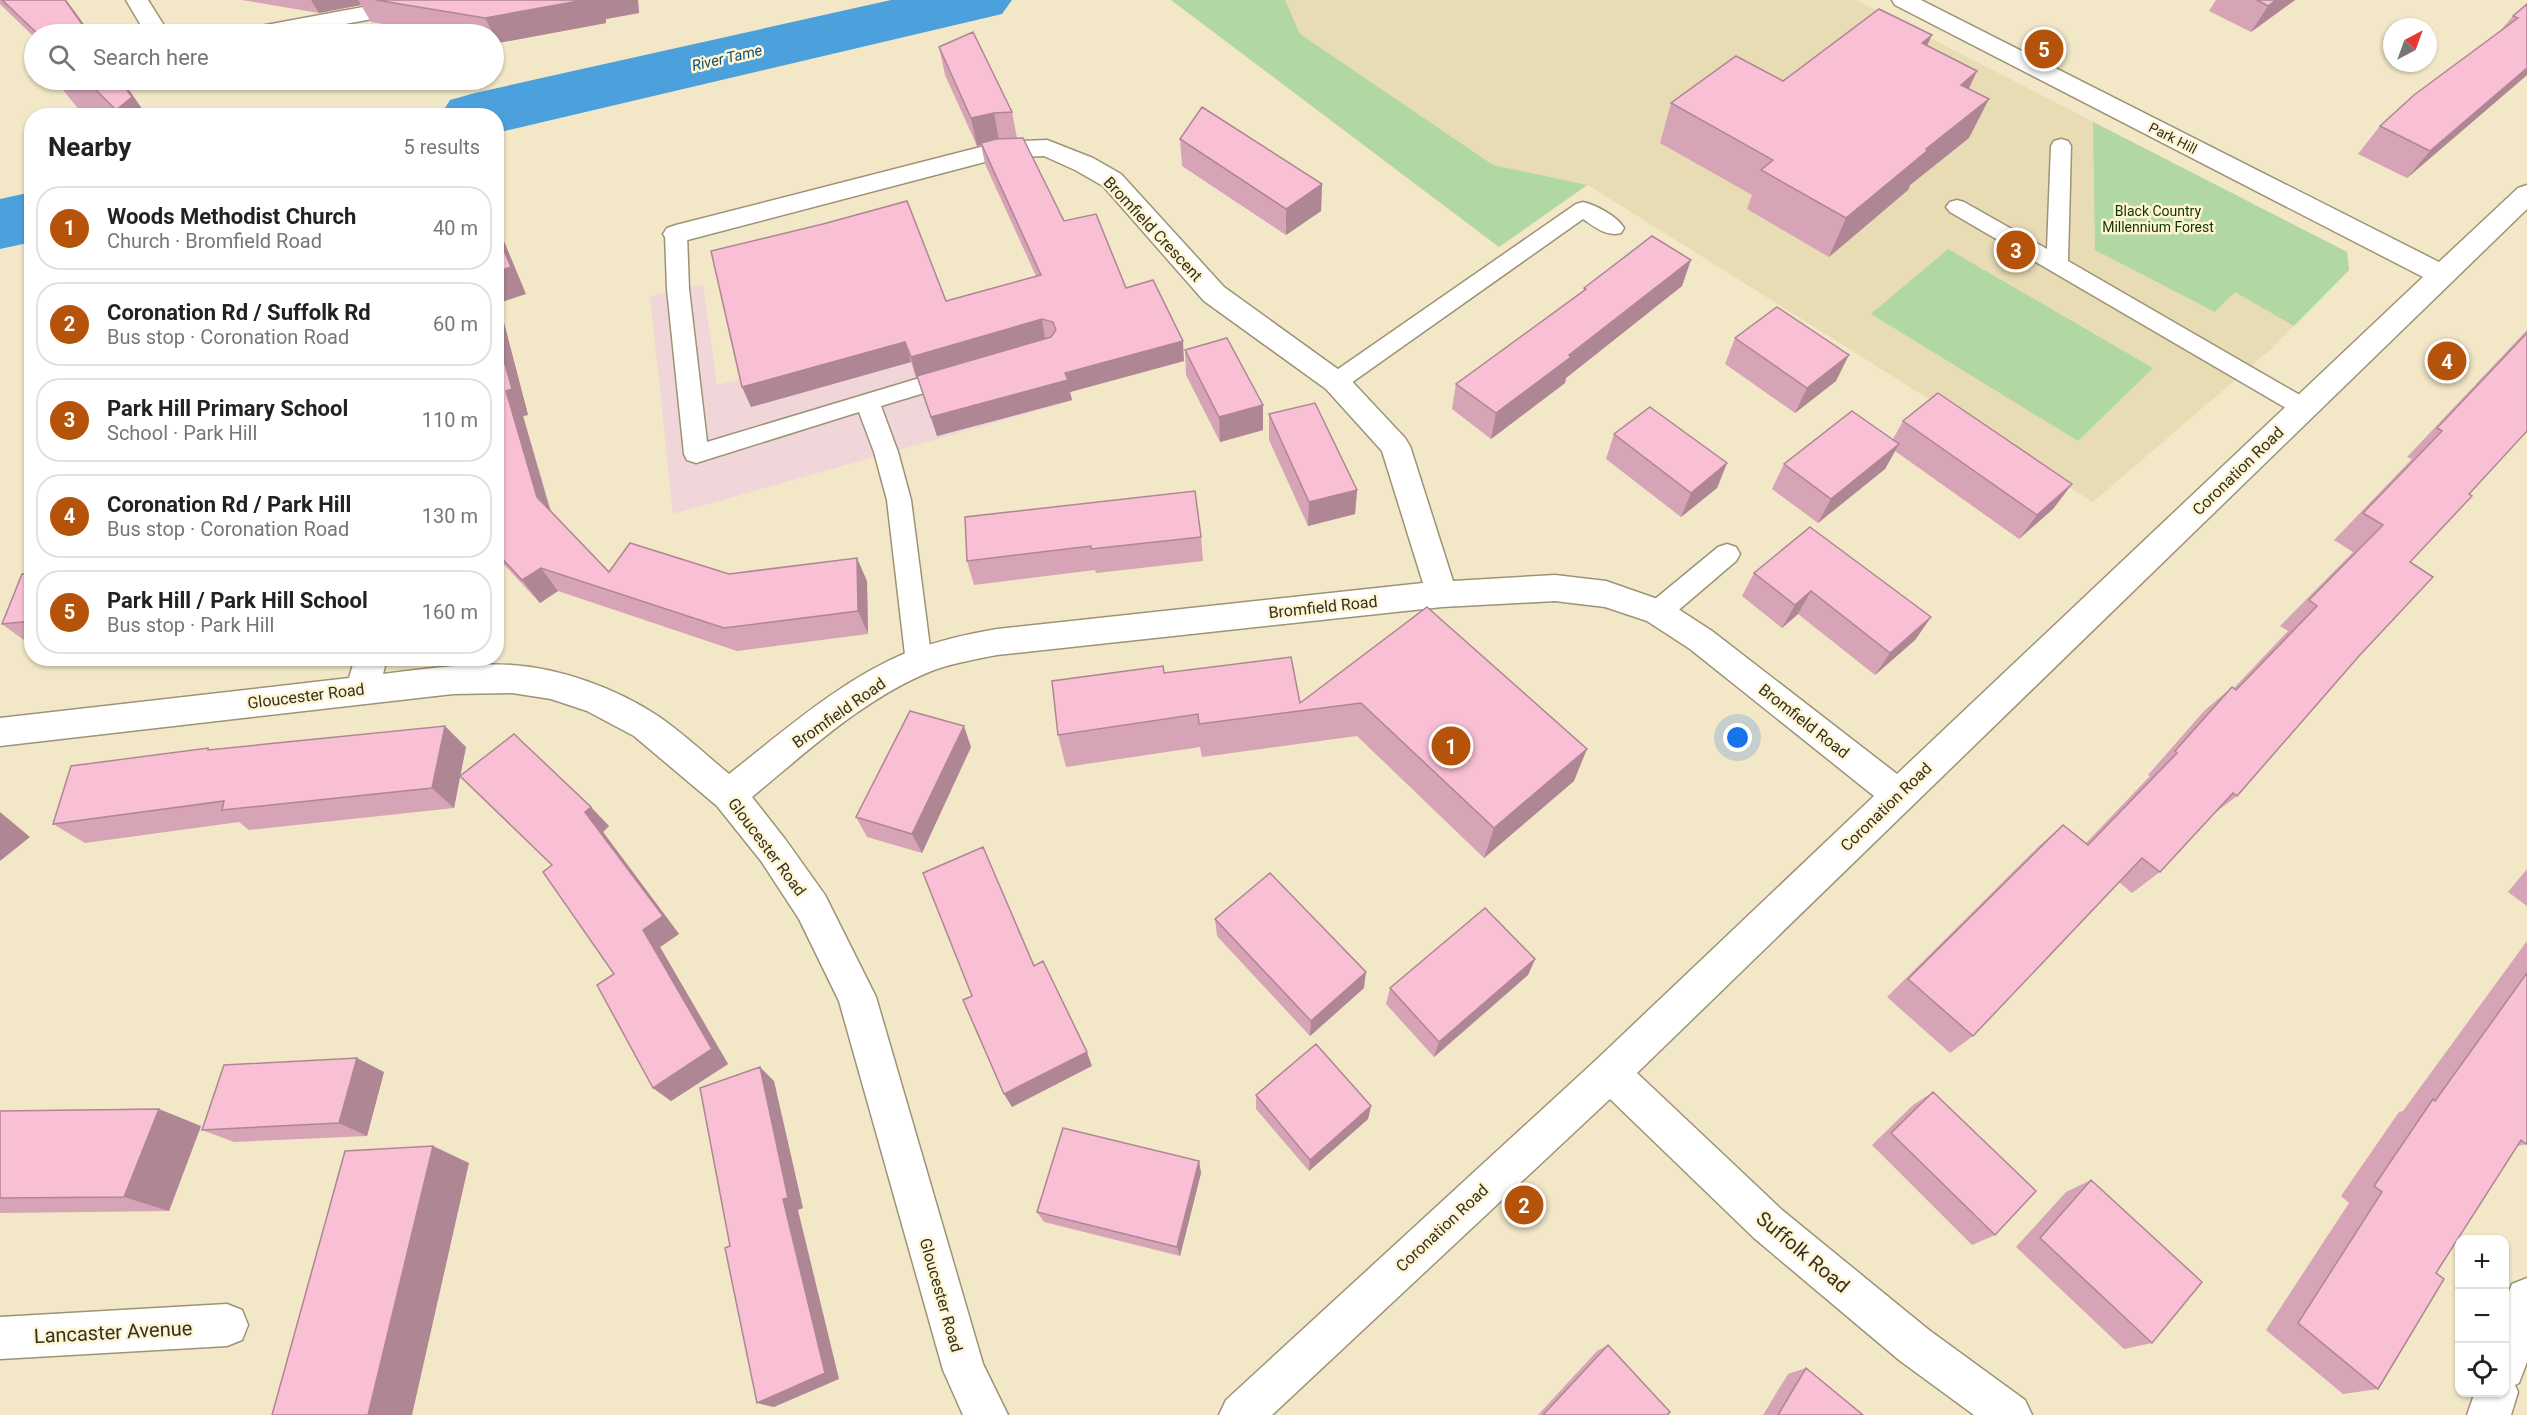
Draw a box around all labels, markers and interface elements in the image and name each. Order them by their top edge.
north arrow [2383,18,2437,72]
search box [24,24,504,90]
pin: 5 [2024,26,2064,72]
icon: search [45,41,78,74]
water label: River Tame [690,41,764,75]
text: Search here [93,45,209,70]
street label: Park Hill [2146,119,2200,157]
text: Nearby [48,132,131,162]
text: 5 results [404,135,480,159]
street label: Bromfield Crescent [1100,173,1206,285]
park label: Black Country Millennium Forest [2102,203,2214,235]
text: Woods Methodist Church [107,204,356,229]
text: 1 [64,216,75,240]
text: 40 m [433,216,478,240]
pin: 3 [1996,228,2036,272]
text: Church · Bromfield Road [107,229,322,253]
text: Coronation Rd / Suffolk Rd [107,300,371,325]
text: 2 [64,312,75,336]
text: 60 m [433,312,478,336]
text: Bus stop · Coronation Road [107,325,349,349]
pin: 4 [2428,338,2466,384]
text: Park Hill Primary School [107,396,348,421]
text: 3 [64,408,75,432]
text: 110 m [422,408,478,432]
text: School · Park Hill [107,421,257,445]
street label: Coronation Road [2189,423,2287,519]
text: Coronation Rd / Park Hill [107,492,351,517]
text: 4 [64,504,75,528]
text: 130 m [422,504,478,528]
text: Bus stop · Coronation Road [107,517,349,541]
text: Park Hill / Park Hill School [107,588,368,613]
street label: Bromfield Road [1268,592,1378,622]
text: 5 [64,600,75,624]
text: 160 m [422,600,478,624]
text: Bus stop · Park Hill [107,613,274,637]
street label: Bromfield Road [789,674,889,752]
street label: Gloucester Road [246,679,366,713]
street label: Bromfield Road [1755,680,1853,762]
your location [1723,723,1752,752]
pin: 1 [1432,724,1470,768]
street label: Coronation Road [1837,759,1935,855]
street label: Gloucester Road [724,794,810,900]
street label: Coronation Road [1392,1180,1492,1276]
pin: 2 [1504,1182,1544,1228]
street label: Suffolk Road [1752,1206,1854,1298]
map controls [2455,1235,2509,1397]
button: + [2455,1235,2509,1289]
street label: Gloucester Road [916,1236,966,1354]
button: − [2455,1289,2509,1343]
street label: Lancaster Avenue [33,1316,193,1348]
button: locate [2455,1343,2509,1397]

